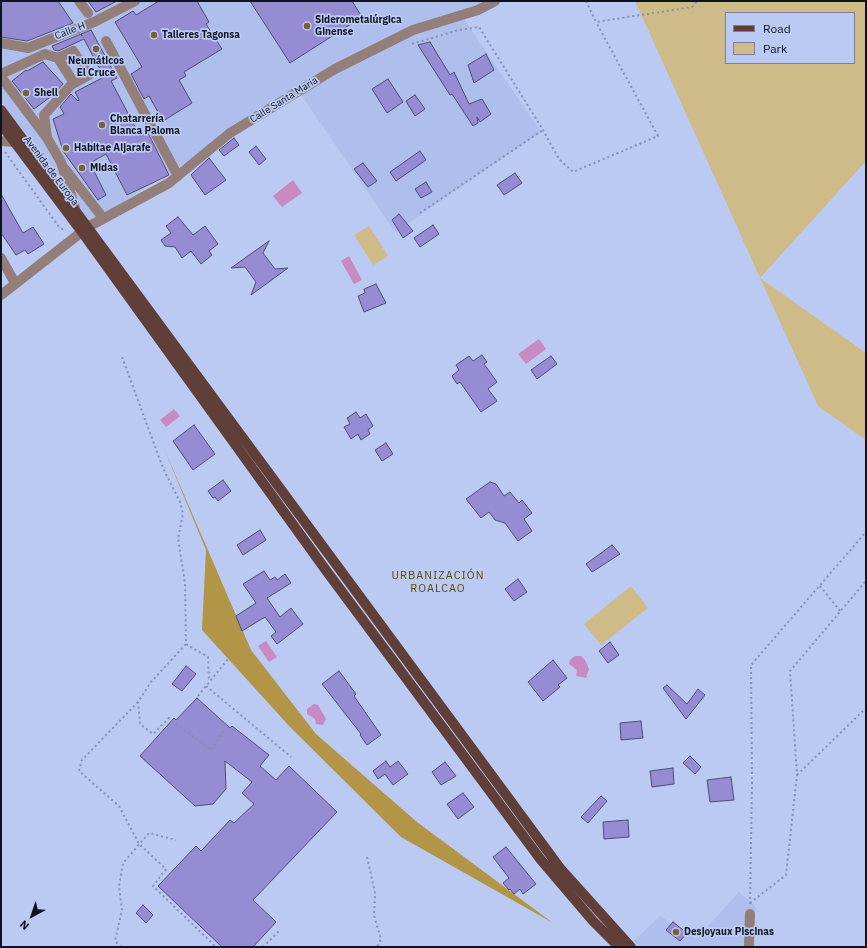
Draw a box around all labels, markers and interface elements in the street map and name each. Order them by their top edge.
legend [725,12,855,64]
place label: Siderometalúrgica Ginense [315,14,402,38]
street label: Calle H [53,20,87,42]
marker: Siderometalúrgica Ginense [302,21,312,31]
text: Road [763,21,791,36]
place label: Talleres Tagonsa [162,29,240,41]
marker: Talleres Tagonsa [149,30,159,40]
text: Park [763,41,787,56]
marker: Neumáticos El Cruce [91,44,101,54]
place label: Neumáticos El Cruce [68,55,124,78]
street label: Calle Santa María [248,74,320,126]
place label: Shell [34,87,58,99]
marker: Shell [21,88,31,98]
place label: Chatarrería Blanca Paloma [110,113,180,136]
marker: Chatarrería Blanca Paloma [97,120,107,130]
street label: Avenida de Europa [21,134,81,208]
place label: Habitae Aljarafe [74,142,151,154]
marker: Habitae Aljarafe [61,143,71,153]
place label: Midas [90,162,118,174]
marker: Midas [77,163,87,173]
district label: URBANIZACIÓN ROALCAO [392,569,484,595]
north arrow [12,896,52,936]
text: N [17,917,32,933]
place label: Desjoyaux Piscinas [684,926,774,938]
marker: Desjoyaux Piscinas [671,927,681,937]

